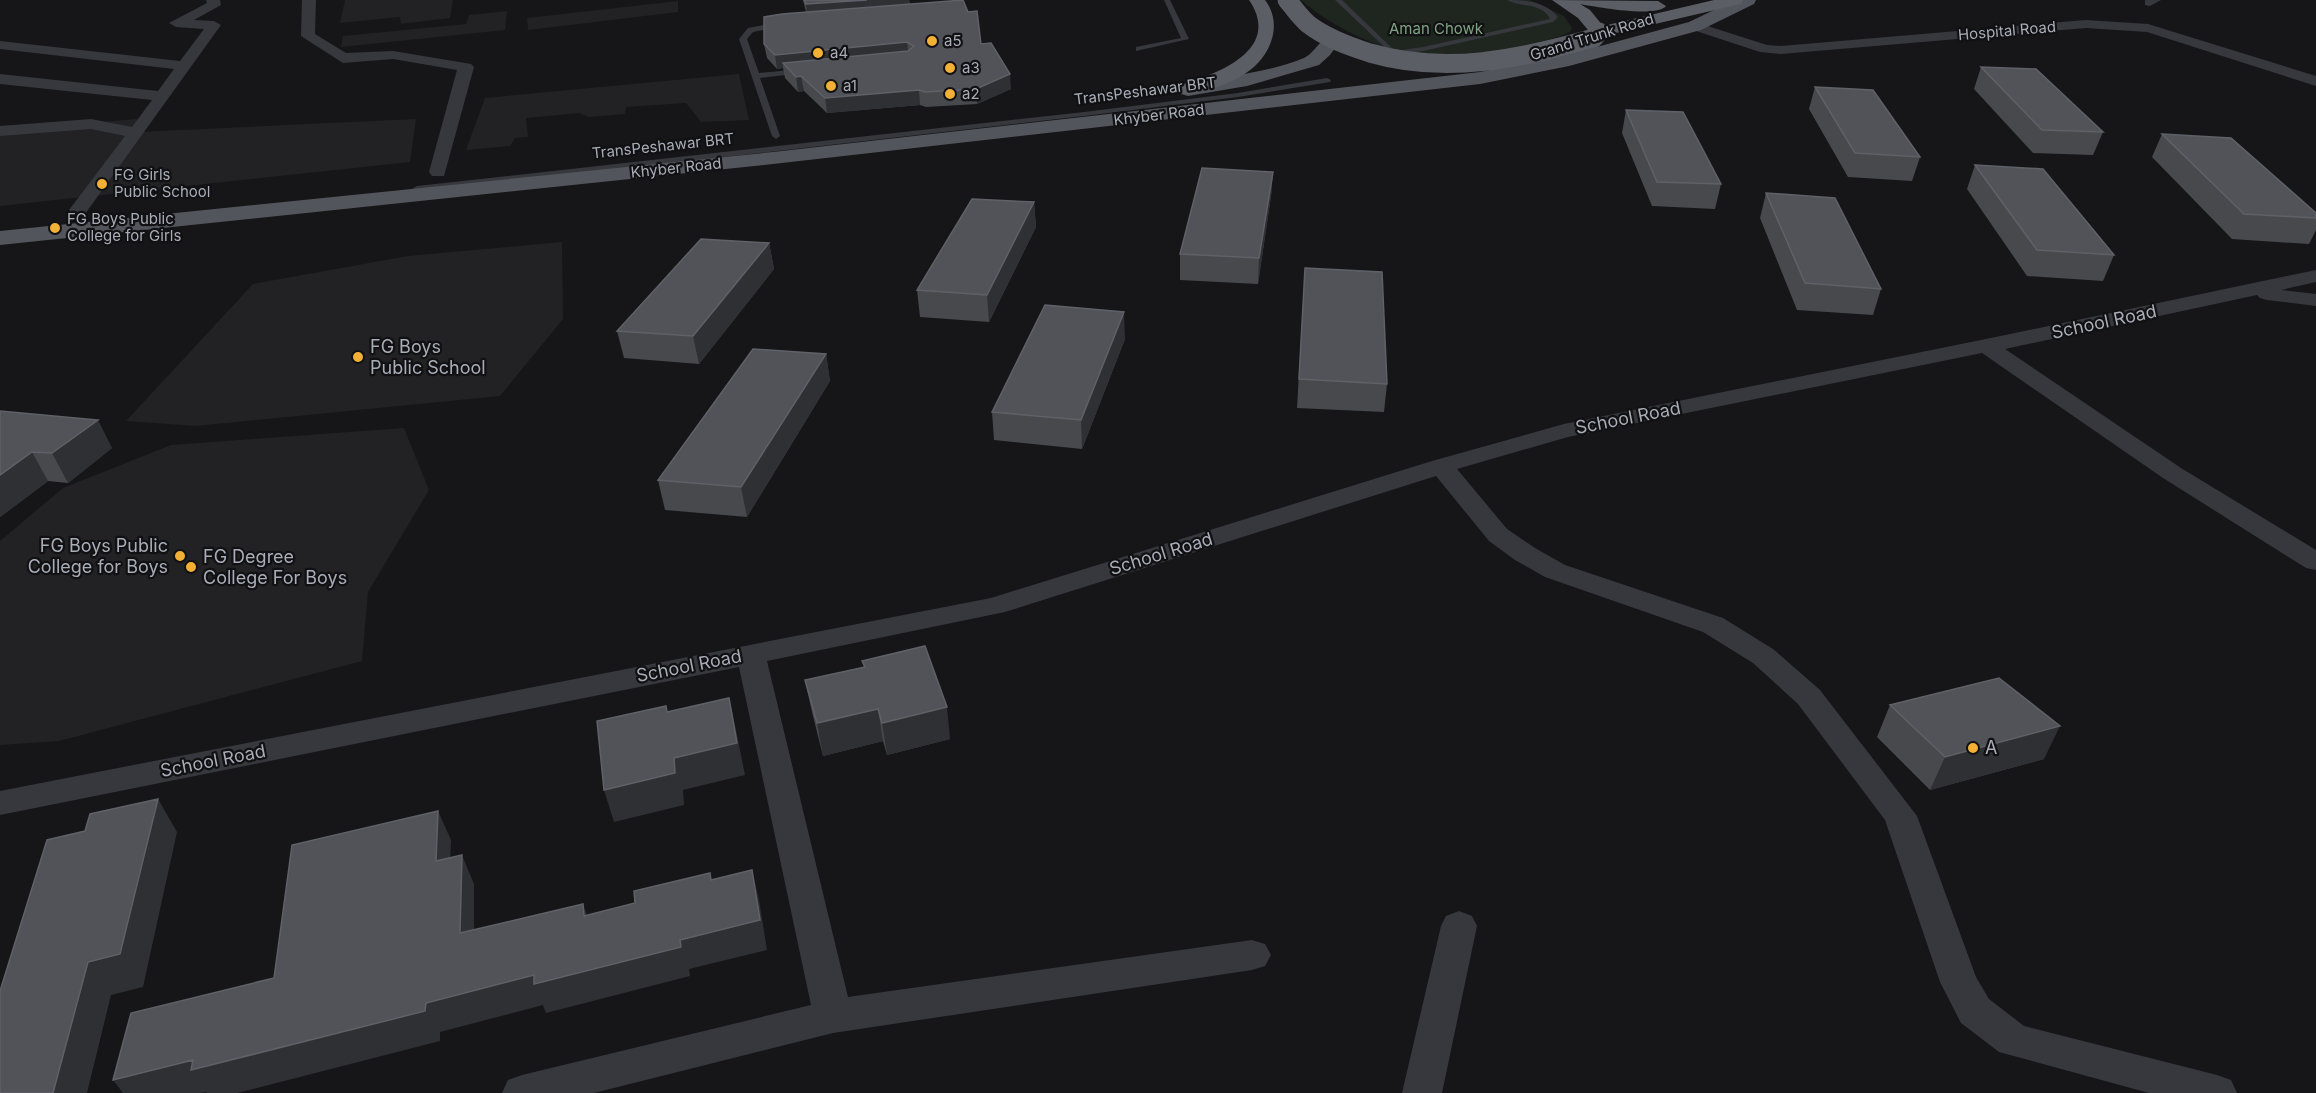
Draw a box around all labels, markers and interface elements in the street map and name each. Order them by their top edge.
street label: Grand Trunk Road [1528,9,1656,64]
street label: Hospital Road [1957,17,2057,44]
park label: Aman Chowk [1389,19,1484,38]
place label: a5 [944,31,962,50]
marker: a5 [925,34,939,48]
place label: a4 [830,43,848,62]
marker: a4 [811,46,825,60]
place label: a3 [962,58,980,77]
marker: a3 [943,61,957,75]
street label: TransPeshawar BRT [1073,72,1217,109]
place label: a1 [843,76,857,95]
marker: a1 [824,79,838,93]
place label: a2 [962,84,980,103]
marker: a2 [943,87,957,101]
street label: Khyber Road [1113,100,1205,129]
street label: TransPeshawar BRT [591,129,735,162]
street label: Khyber Road [630,153,722,182]
place label: FG Girls Public School [114,165,210,201]
marker: FG Girls Public School [95,177,109,191]
place label: FG Boys Public College for Girls [67,209,181,245]
marker: FG Boys Public College for Girls [48,221,62,235]
street label: School Road [2049,300,2158,343]
place label: FG Boys Public School [370,336,486,378]
marker: FG Boys Public School [351,350,365,364]
street label: School Road [1573,397,1682,438]
street label: School Road [1107,528,1215,579]
place label: FG Boys Public College for Boys [28,535,168,577]
place label: FG Degree College For Boys [203,546,347,588]
marker: FG Boys Public College for Boys [173,549,187,563]
marker: FG Degree College For Boys [184,560,198,574]
street label: School Road [634,645,743,686]
place label: A [1985,737,1997,758]
street label: School Road [158,740,267,781]
marker: A [1966,741,1980,755]

